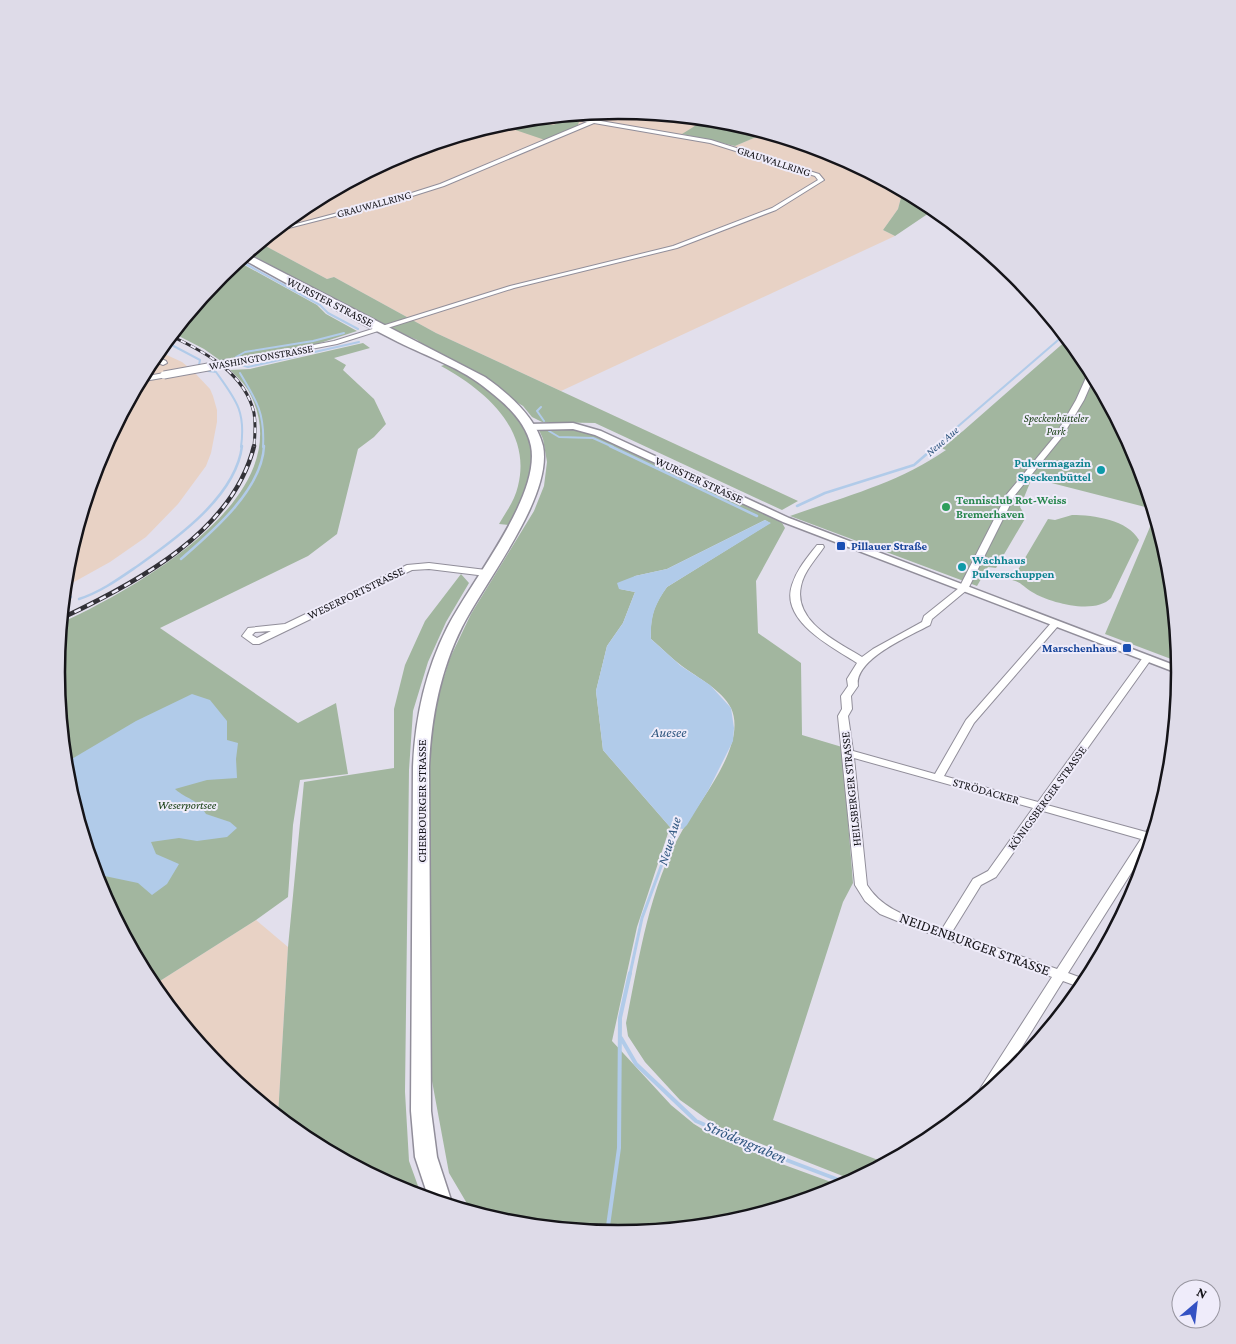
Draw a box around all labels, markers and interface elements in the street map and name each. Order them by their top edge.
street label: GRAUWALLRING [736,143,812,179]
street label: GRAUWALLRING [336,188,413,220]
street label: WURSTER STRASSE [284,274,376,330]
street label: WASHINGTONSTRASSE [208,342,314,372]
park label: Speckenbütteler Park [1024,412,1089,437]
water label: Neue Aue [923,423,961,458]
street label: WURSTER STRASSE [653,453,746,507]
place label: Pulvermagazin Speckenbüttel [1014,456,1091,484]
marker: Pulvermagazin Speckenbüttel [1095,464,1107,476]
place label: Tennisclub Rot-Weiss Bremerhaven [956,493,1067,521]
marker: Tennisclub Rot-Weiss Bremerhaven [940,501,952,513]
place label: Pillauer Straße [851,539,928,553]
marker: Pillauer Straße [835,540,847,552]
place label: Wachhaus Pulverschuppen [971,553,1055,581]
marker: Wachhaus Pulverschuppen [956,561,968,573]
street label: WESERPORTSTRASSE [305,563,407,623]
place label: Marschenhaus [1042,641,1117,655]
marker: Marschenhaus [1121,642,1133,654]
water label: Auesee [650,724,687,740]
street label: HEILSBERGER STRASSE [838,731,864,847]
street label: CHERBOURGER STRASSE [415,739,429,862]
street label: KÖNIGSBERGER STRASSE [1005,743,1090,853]
street label: STRÖDACKER [951,775,1021,807]
park label: Weserportsee [158,798,217,812]
water label: Neue Aue [654,814,684,867]
street label: NEIDENBURGER STRASSE [898,909,1052,979]
water label: Strödengraben [702,1117,789,1167]
north arrow [1171,1279,1221,1329]
text: N [1194,1283,1210,1302]

